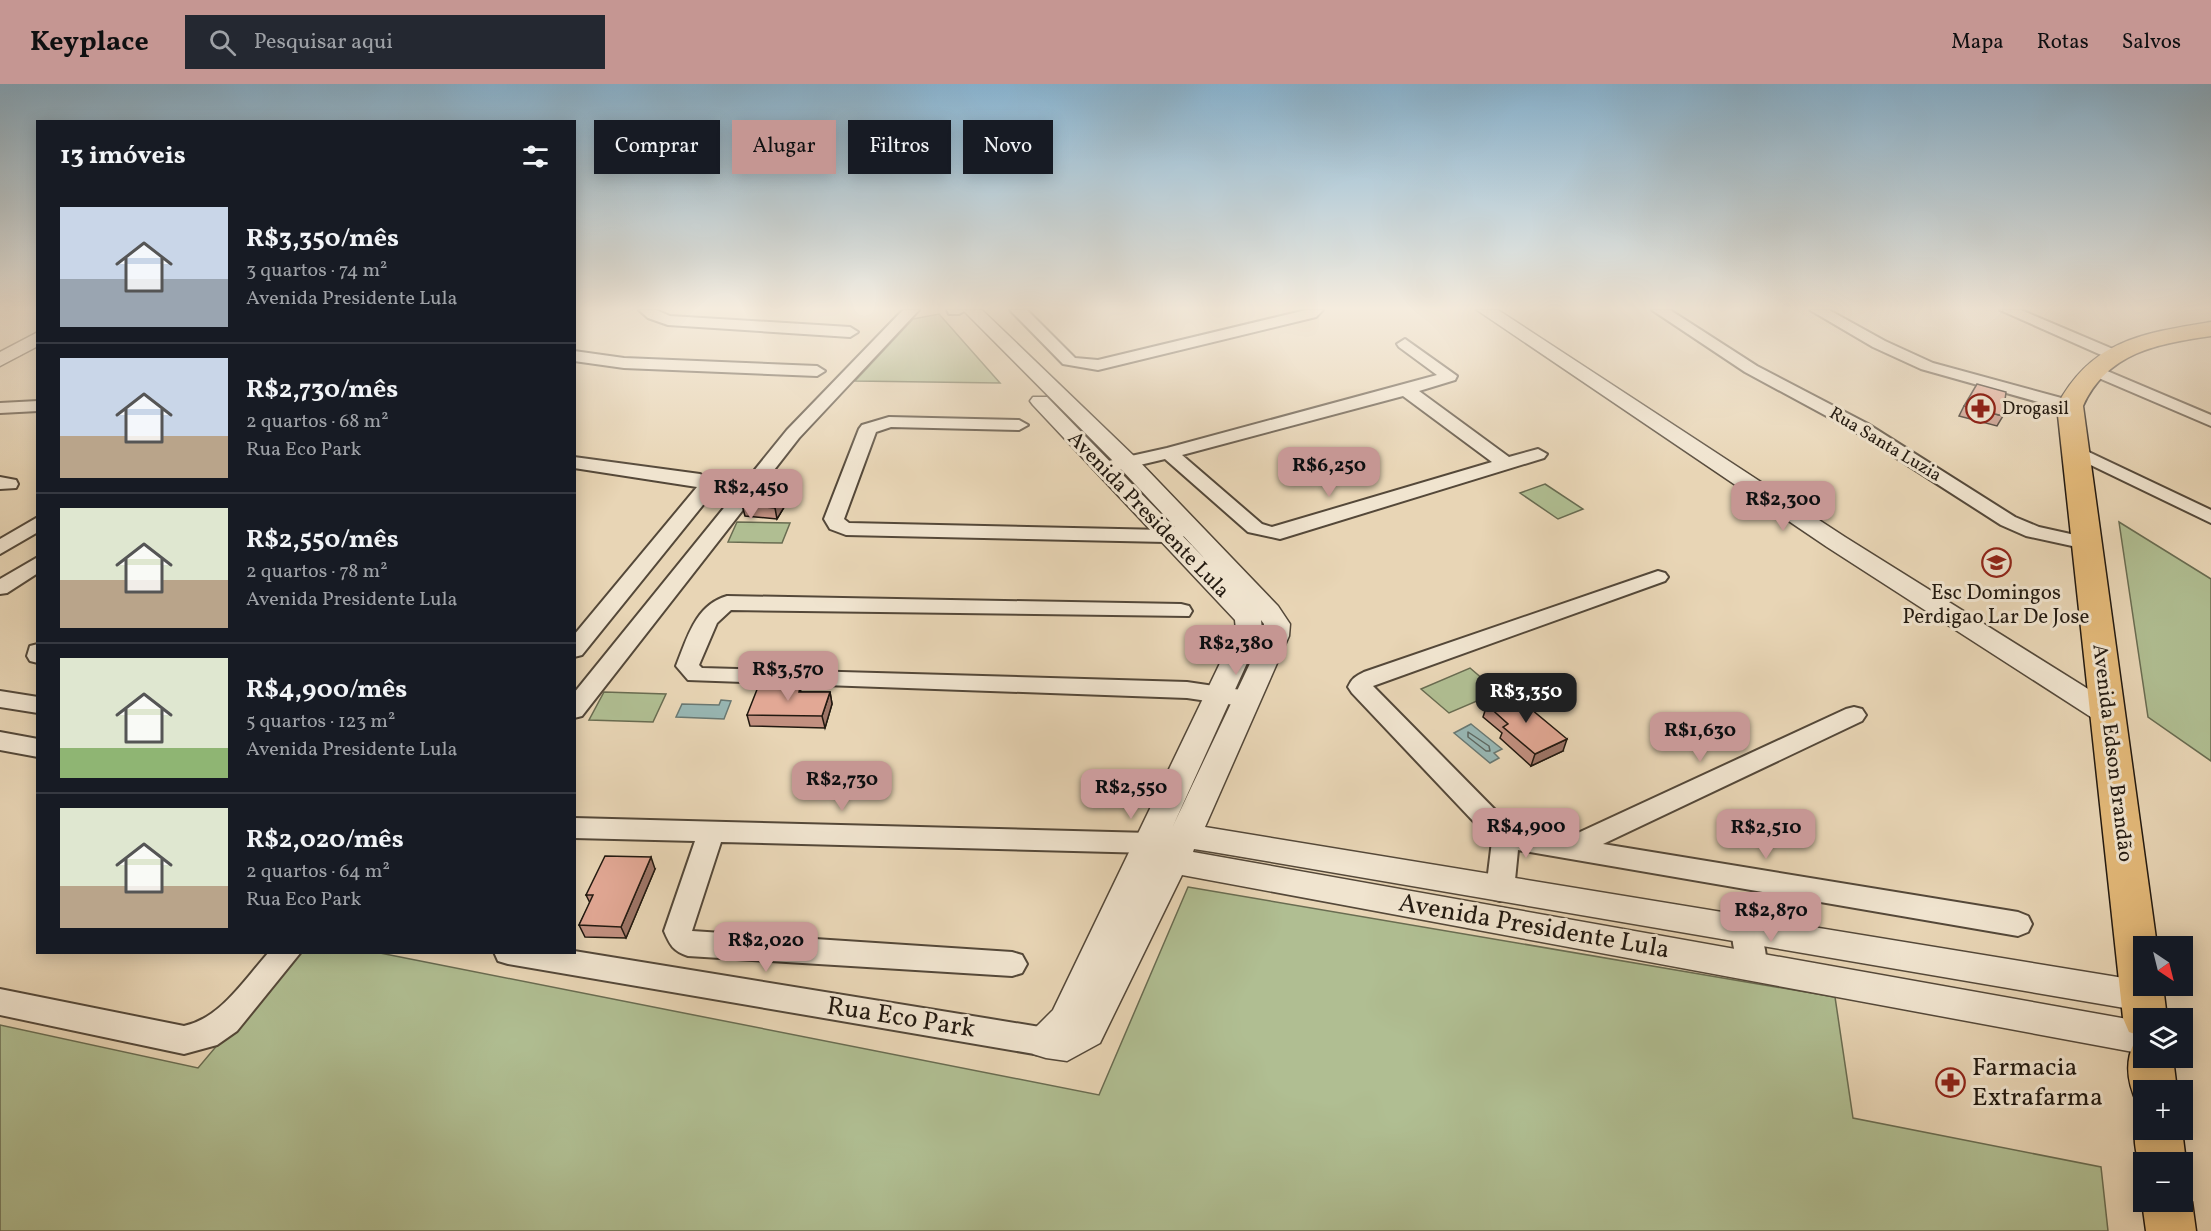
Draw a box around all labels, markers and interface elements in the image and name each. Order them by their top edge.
search box [185,15,605,69]
text: Keyplace [30,23,149,62]
icon: search [206,26,239,59]
text: Pesquisar aqui [254,27,393,58]
text: Mapa [1951,28,2004,57]
text: Rotas [2037,28,2089,57]
text: Salvos [2122,28,2181,57]
chip: Comprar [594,120,720,174]
chip: Alugar [732,120,836,174]
chip: Filtros [848,120,951,174]
chip: Novo [963,120,1053,174]
text: 13 imóveis [60,138,186,174]
icon: filters [519,140,552,173]
text: R$3,350/mês [246,221,399,257]
icon: home [108,231,180,303]
text: 3 quartos · 74 m² [246,257,387,285]
text: Avenida Presidente Lula [246,285,457,313]
text: R$2,730/mês [246,372,398,408]
icon: home [108,382,180,454]
pharmacy icon: Drogasil [1965,393,1997,425]
place label: Drogasil [2002,397,2069,422]
street label: Rua Santa Luzia [1824,402,1946,488]
text: 2 quartos · 68 m² [246,408,389,436]
street label: Avenida Presidente Lula [1060,425,1236,605]
text: Rua Eco Park [246,436,361,464]
pin: R$6,250 [1274,447,1384,498]
text: R$6,250 [1292,452,1366,480]
pin: R$2,450 [696,469,806,520]
text: R$2,450 [714,474,788,502]
pin: R$2,300 [1728,481,1838,532]
text: R$2,300 [1745,486,1821,514]
text: R$2,550/mês [246,522,399,558]
icon: home [108,532,180,604]
school or university icon: Esc Domingos Perdigao Lar De Jose [1980,546,2012,578]
text: 2 quartos · 78 m² [246,558,388,586]
place label: Esc Domingos Perdigao Lar De Jose [1903,579,2090,632]
text: Avenida Presidente Lula [246,586,457,614]
pin: R$2,380 [1181,625,1291,676]
text: R$2,380 [1199,630,1273,658]
street label: Avenida Edson Brandão [2084,642,2140,864]
pin: R$3,570 [733,651,843,702]
text: R$3,570 [752,656,824,684]
text: R$4,900/mês [246,672,407,708]
pin: R$3,350 [1471,673,1581,724]
text: R$3,350 [1490,678,1562,706]
icon: home [108,682,180,754]
text: 5 quartos · 123 m² [246,708,395,736]
pin: R$1,630 [1645,712,1755,763]
text: R$1,630 [1664,717,1736,745]
text: Avenida Presidente Lula [246,736,457,764]
pin: R$2,730 [787,761,897,812]
text: R$2,730 [806,766,878,794]
pin: R$2,550 [1076,769,1186,820]
text: R$2,550 [1095,774,1167,802]
pin: R$4,900 [1471,808,1581,859]
pin: R$2,510 [1711,809,1821,860]
text: R$4,900 [1486,813,1566,841]
text: R$2,510 [1730,814,1802,842]
text: R$2,020/mês [246,822,404,858]
icon: home [108,832,180,904]
text: 2 quartos · 64 m² [246,858,390,886]
street label: Avenida Presidente Lula [1396,885,1672,969]
text: Rua Eco Park [246,886,361,914]
pin: R$2,870 [1716,892,1826,943]
text: R$2,870 [1734,897,1808,925]
pin: R$2,020 [711,922,821,973]
text: R$2,020 [728,927,804,955]
north arrow [2133,936,2193,996]
map controls [2133,936,2193,1212]
street label: Rua Eco Park [824,988,978,1048]
button: layers [2133,1008,2193,1068]
place label: Farmacia Extrafarma [1972,1050,2103,1116]
pharmacy icon: Farmacia Extrafarma [1935,1067,1967,1099]
button: + [2133,1080,2193,1140]
button: − [2133,1152,2193,1212]

